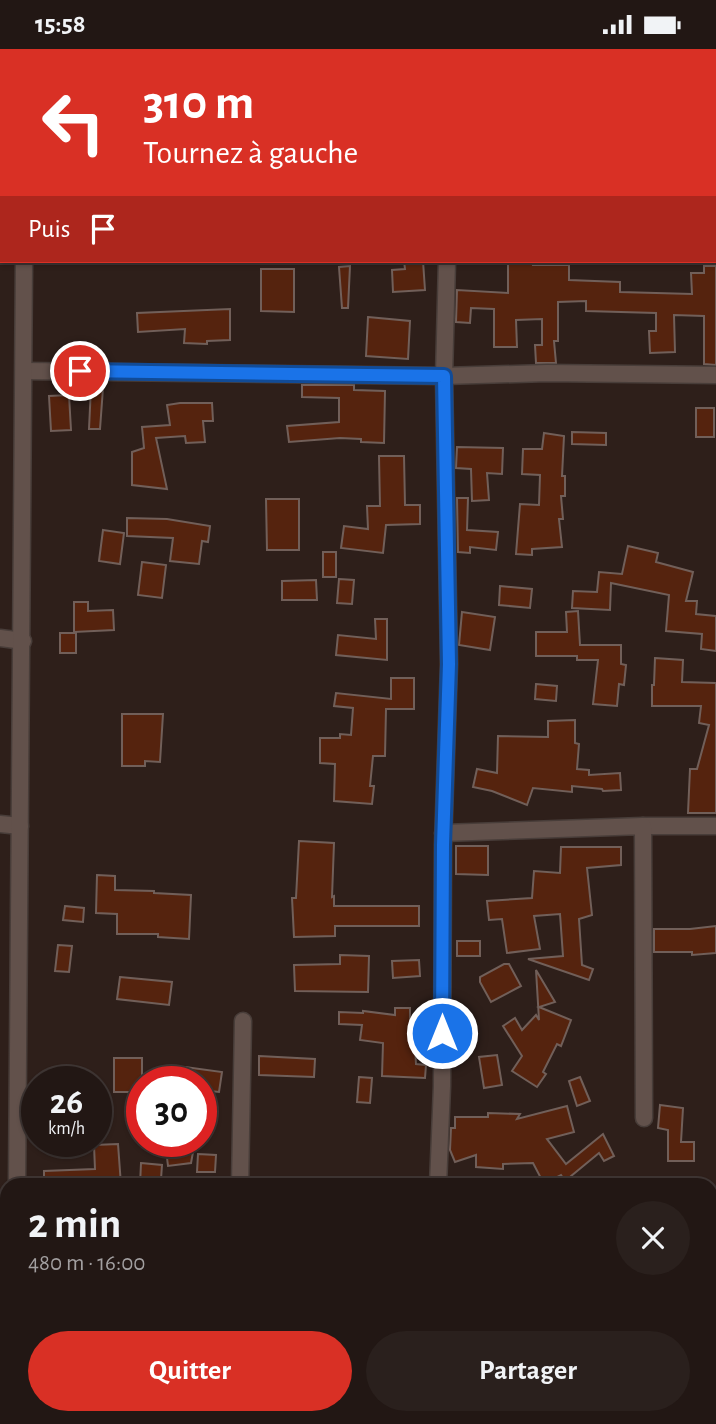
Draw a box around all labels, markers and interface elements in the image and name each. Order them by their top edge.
text: 15:58 [35,11,86,37]
icon: left [28,77,119,168]
text: 310 m [143,79,254,128]
text: Tournez à gauche [143,137,358,169]
icon: arrive [84,210,122,248]
text: Puis [28,216,70,242]
pin [50,341,110,401]
icon: arrive [61,352,99,390]
position arrow [405,996,479,1070]
speed limit sign: 30 [126,1066,217,1157]
text: 26 [50,1085,83,1120]
text: km/h [48,1120,85,1138]
button: close [616,1201,690,1275]
text: 2 min [28,1203,121,1245]
text: 480 m · 16:00 [28,1252,145,1275]
button: Quitter [28,1331,352,1411]
button: Partager [366,1331,690,1411]

